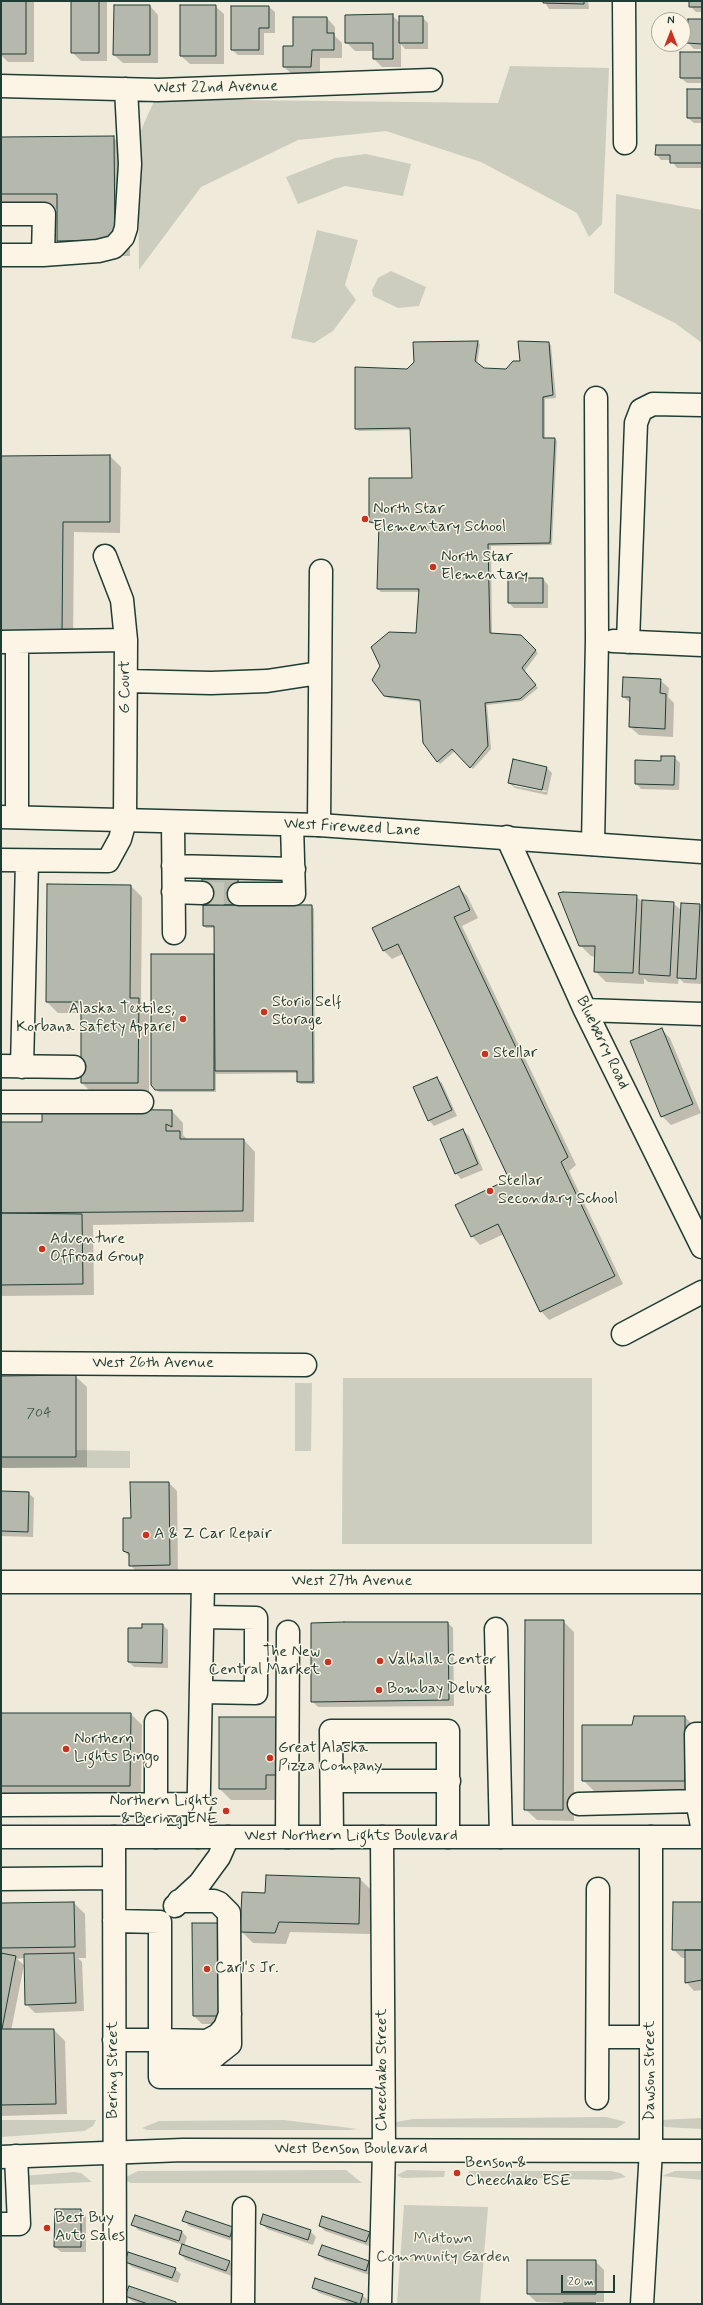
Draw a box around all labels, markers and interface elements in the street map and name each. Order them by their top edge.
north arrow [651,12,691,52]
text: N [667,14,675,28]
street label: West 22nd Avenue [154,77,278,99]
place label: North Star Elementary School [373,500,506,538]
marker: North Star Elementary School [360,514,370,524]
place label: North Star Elementary [441,548,528,586]
marker: North Star Elementary [428,562,438,572]
street label: G Court [116,660,136,714]
street label: West Fireweed Lane [283,815,421,841]
place label: Storio Self Storage [272,993,342,1031]
street label: Blueberry Road [571,993,633,1093]
place label: Alaska Textiles, Korbana Safety Apparel [16,1000,175,1038]
marker: Storio Self Storage [259,1007,269,1017]
marker: Alaska Textiles, Korbana Safety Apparel [178,1014,188,1024]
place label: Stellar [493,1044,537,1064]
marker: Stellar [480,1049,490,1059]
place label: Stellar Secondary School [498,1172,618,1210]
marker: Stellar Secondary School [485,1186,495,1196]
place label: Adventure Offroad Group [50,1230,144,1268]
marker: Adventure Offroad Group [37,1244,47,1254]
street label: West 26th Avenue [92,1354,214,1374]
house number: 704 [27,1406,51,1422]
place label: A & Z Car Repair [154,1525,272,1545]
marker: A & Z Car Repair [141,1530,151,1540]
street label: West 27th Avenue [292,1572,412,1592]
place label: The New Central Market [209,1643,320,1681]
place label: Valhalla Center [388,1651,496,1671]
marker: Valhalla Center [375,1656,385,1666]
marker: The New Central Market [323,1657,333,1667]
place label: Bombay Deluxe [387,1680,491,1700]
marker: Bombay Deluxe [374,1685,384,1695]
place label: Northern Lights Bingo [74,1730,159,1768]
place label: Great Alaska Pizza Company [278,1739,382,1777]
marker: Northern Lights Bingo [61,1744,71,1754]
marker: Great Alaska Pizza Company [265,1753,275,1763]
place label: Northern Lights & Bering ENE [110,1792,218,1830]
marker: Northern Lights & Bering ENE [221,1806,231,1816]
street label: West Northern Lights Boulevard [244,1827,458,1847]
place label: Carl's Jr. [215,1959,279,1979]
marker: Carl's Jr. [202,1964,212,1974]
street label: Cheechako Street [373,2008,393,2132]
street label: Bering Street [104,2021,124,2119]
street label: Dawson Street [641,2021,661,2121]
street label: West Benson Boulevard [275,2140,427,2160]
place label: Benson & Cheechako ESE [465,2154,571,2192]
marker: Benson & Cheechako ESE [452,2168,462,2178]
place label: Best Buy Auto Sales [55,2209,125,2247]
marker: Best Buy Auto Sales [42,2223,52,2233]
park label: Midtown Community Garden [376,2230,510,2268]
scale bar [563,2267,617,2293]
text: 20 m [568,2274,594,2290]

